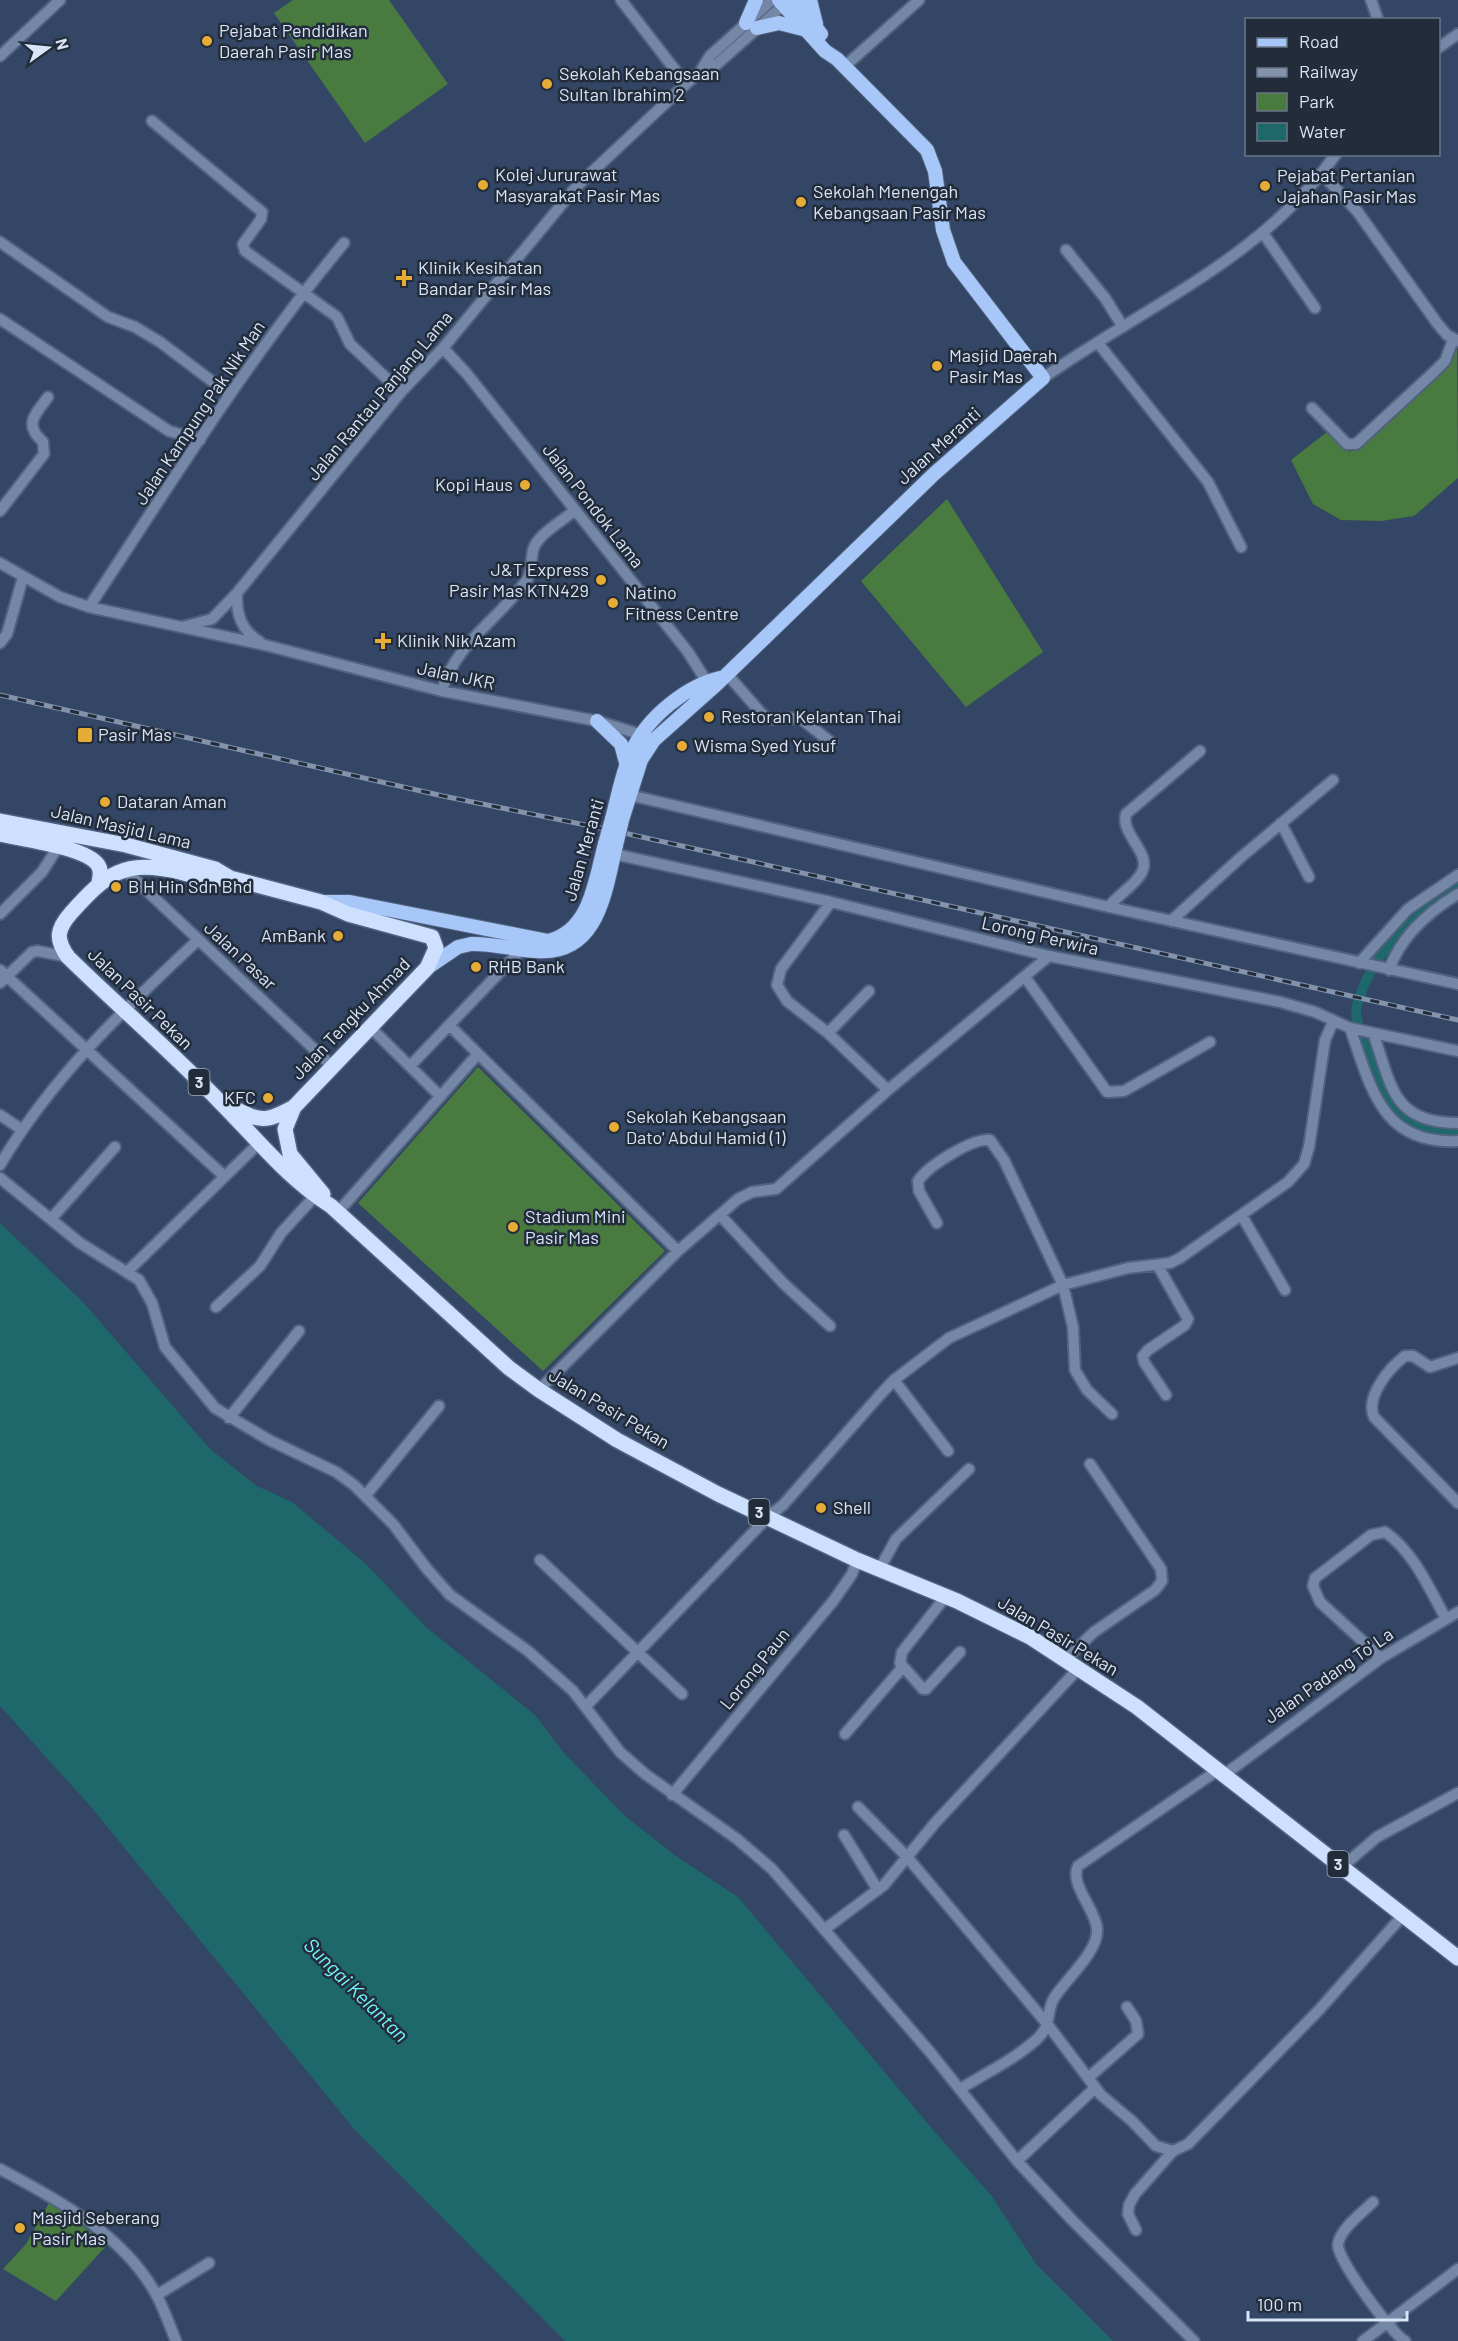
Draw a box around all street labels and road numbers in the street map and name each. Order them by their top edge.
street label: Jalan Rantau Panjang Lama [302,306,457,485]
street label: Jalan Kampung Pak Nik Man [129,316,269,509]
street label: Jalan Meranti [892,402,985,489]
street label: Jalan Pondok Lama [538,439,649,572]
street label: Jalan JKR [415,656,497,694]
street label: Jalan Meranti [558,796,608,903]
street label: Jalan Masjid Lama [49,799,193,853]
street label: Lorong Perwira [980,911,1101,959]
street label: Jalan Pasar [200,916,282,994]
street label: Jalan Pasir Pekan [84,943,198,1054]
street label: Jalan Tengku Ahmad [286,953,414,1084]
road number: 3 [188,1069,210,1095]
street label: Jalan Pasir Pekan [545,1363,674,1453]
road number: 3 [748,1499,770,1525]
street label: Jalan Pasir Pekan [994,1590,1123,1680]
street label: Lorong Paun [715,1623,794,1714]
street label: Jalan Padang To' La [1260,1623,1397,1728]
road number: 3 [1328,1851,1348,1877]

